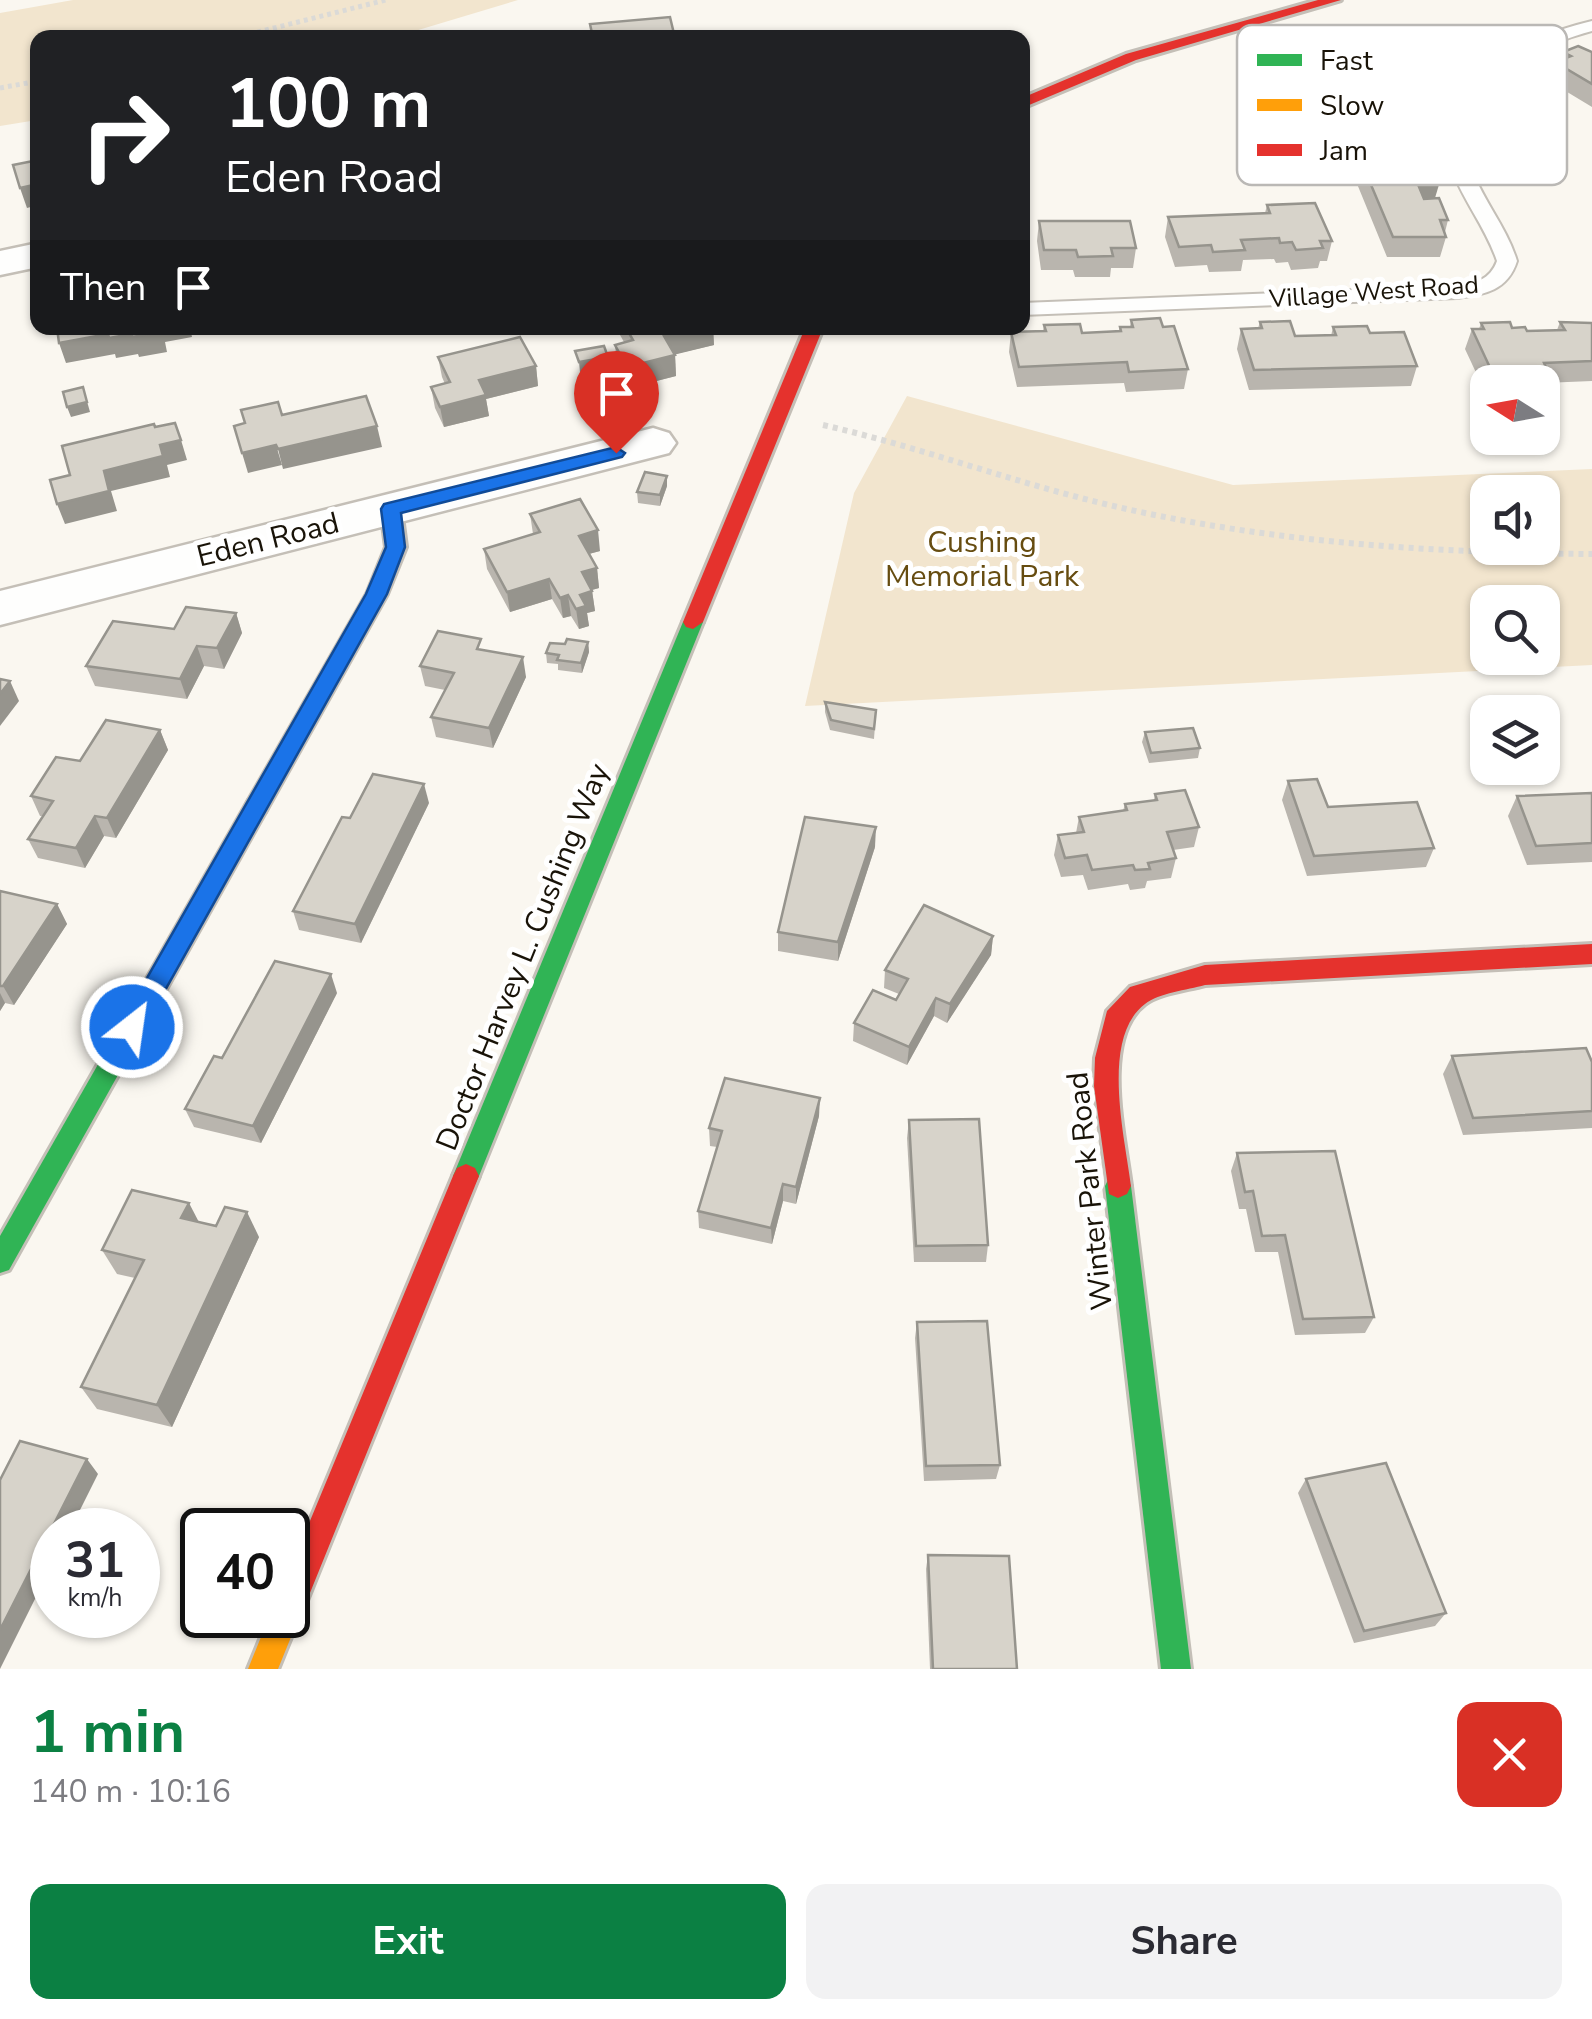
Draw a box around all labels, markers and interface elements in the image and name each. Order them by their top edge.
legend [1237,25,1567,185]
text: Fast [1320,42,1373,80]
text: 100 m [225,56,431,152]
icon: right [60,70,190,200]
text: Slow [1320,87,1384,125]
text: Jam [1319,132,1368,170]
text: Eden Road [225,147,443,208]
icon: arrive [166,260,221,315]
text: Then [60,262,146,313]
street label: Village West Road [1267,268,1480,316]
pin [574,351,659,454]
north arrow [1470,365,1560,455]
map controls [1470,365,1560,785]
icon: arrive [589,366,644,421]
button: sound [1470,475,1560,565]
street label: Eden Road [193,503,343,577]
park label: Cushing Memorial Park [885,522,1080,597]
button: search [1470,585,1560,675]
button: layers [1470,695,1560,785]
street label: Doctor Harvey L. Cushing Way [426,757,620,1157]
position arrow [80,975,184,1079]
street label: Winter Park Road [1057,1070,1123,1312]
speed limit sign: 40 [180,1508,310,1638]
text: 31 [65,1526,125,1595]
text: km/h [67,1581,123,1615]
text: 1 min [30,1691,185,1773]
button: close [1457,1702,1562,1807]
text: 140 m · 10:16 [30,1770,231,1813]
button: Exit [30,1884,786,1999]
button: Share [806,1884,1562,1999]

